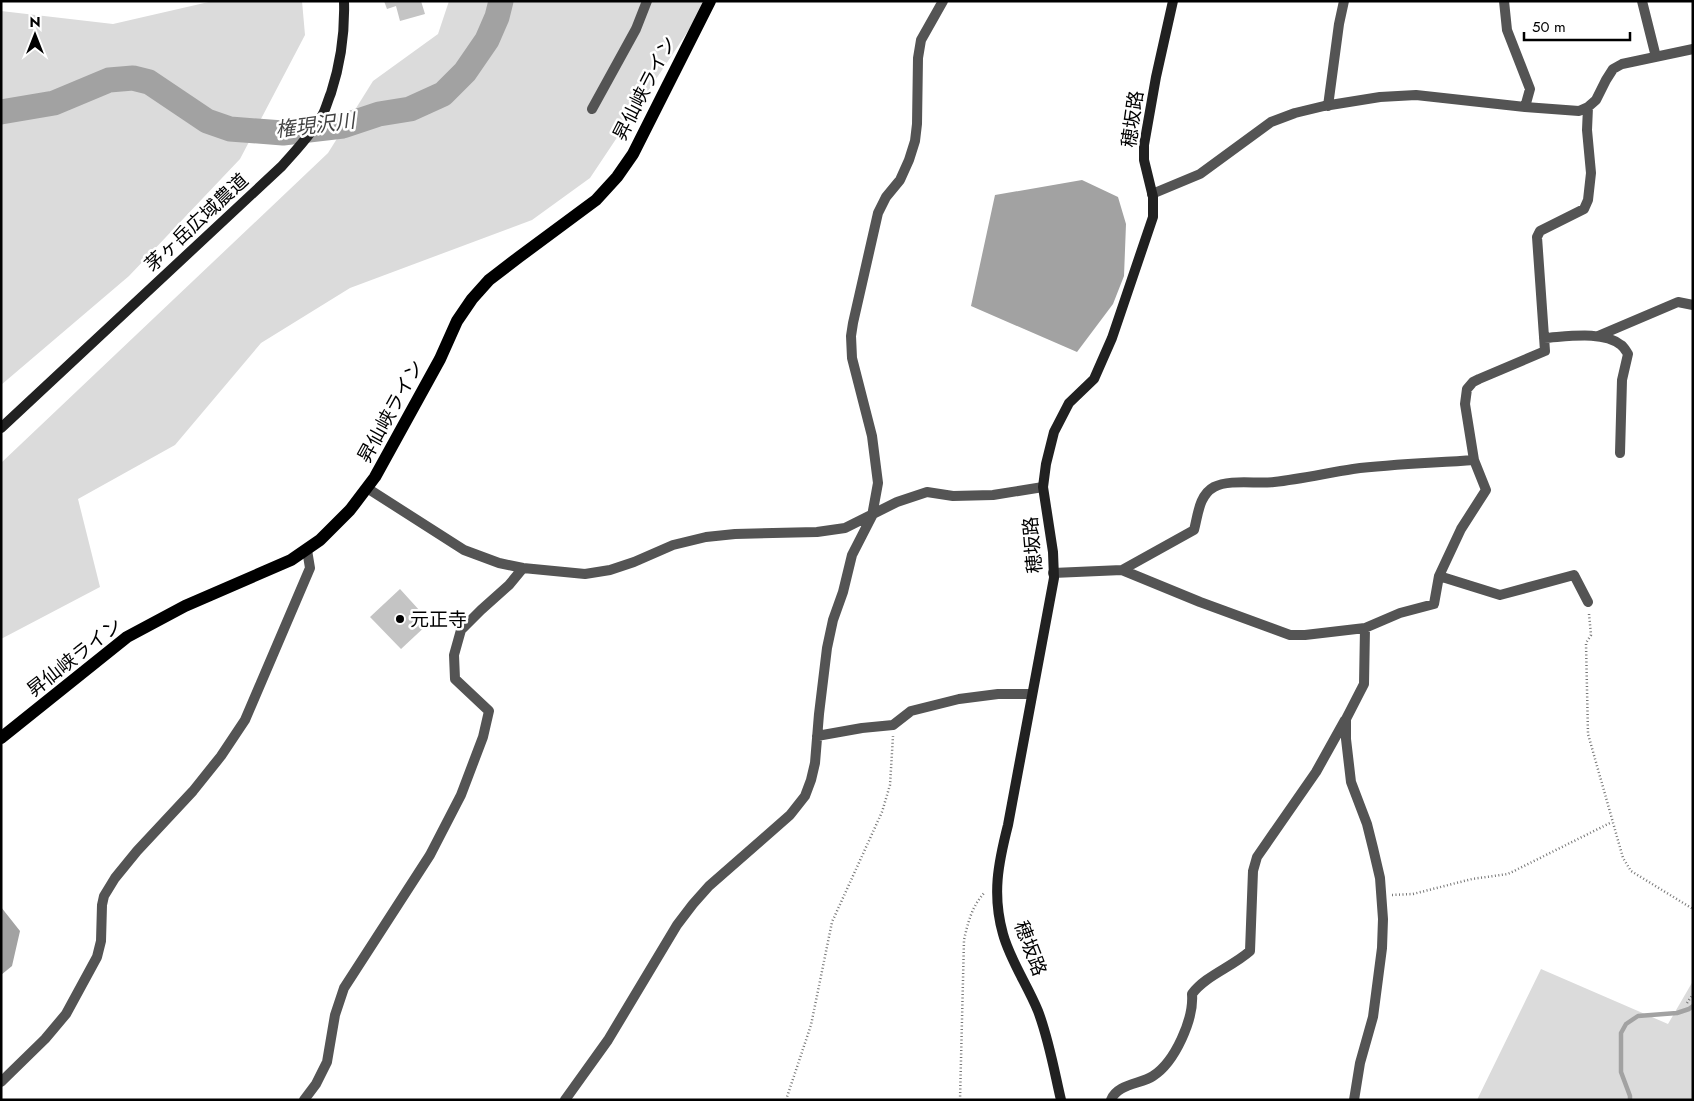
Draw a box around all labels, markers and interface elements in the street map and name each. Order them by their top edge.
north arrow [10,10,60,60]
scale bar [1524,10,1630,42]
text: N [29,12,41,32]
text: 50 m [1532,16,1566,38]
street label: 昇仙峡ライン [607,31,682,145]
street label: 穂坂路 [1115,89,1150,149]
water label: 権現沢川 [274,106,359,145]
street label: 茅ヶ岳広域農道 [138,167,254,278]
street label: 昇仙峡ライン [351,355,430,468]
street label: 穂坂路 [1017,515,1048,575]
place label: 元正寺 [410,606,467,633]
street label: 昇仙峡ライン [21,612,128,703]
marker: 元正寺 [394,613,406,625]
street label: 穂坂路 [1008,917,1053,980]

